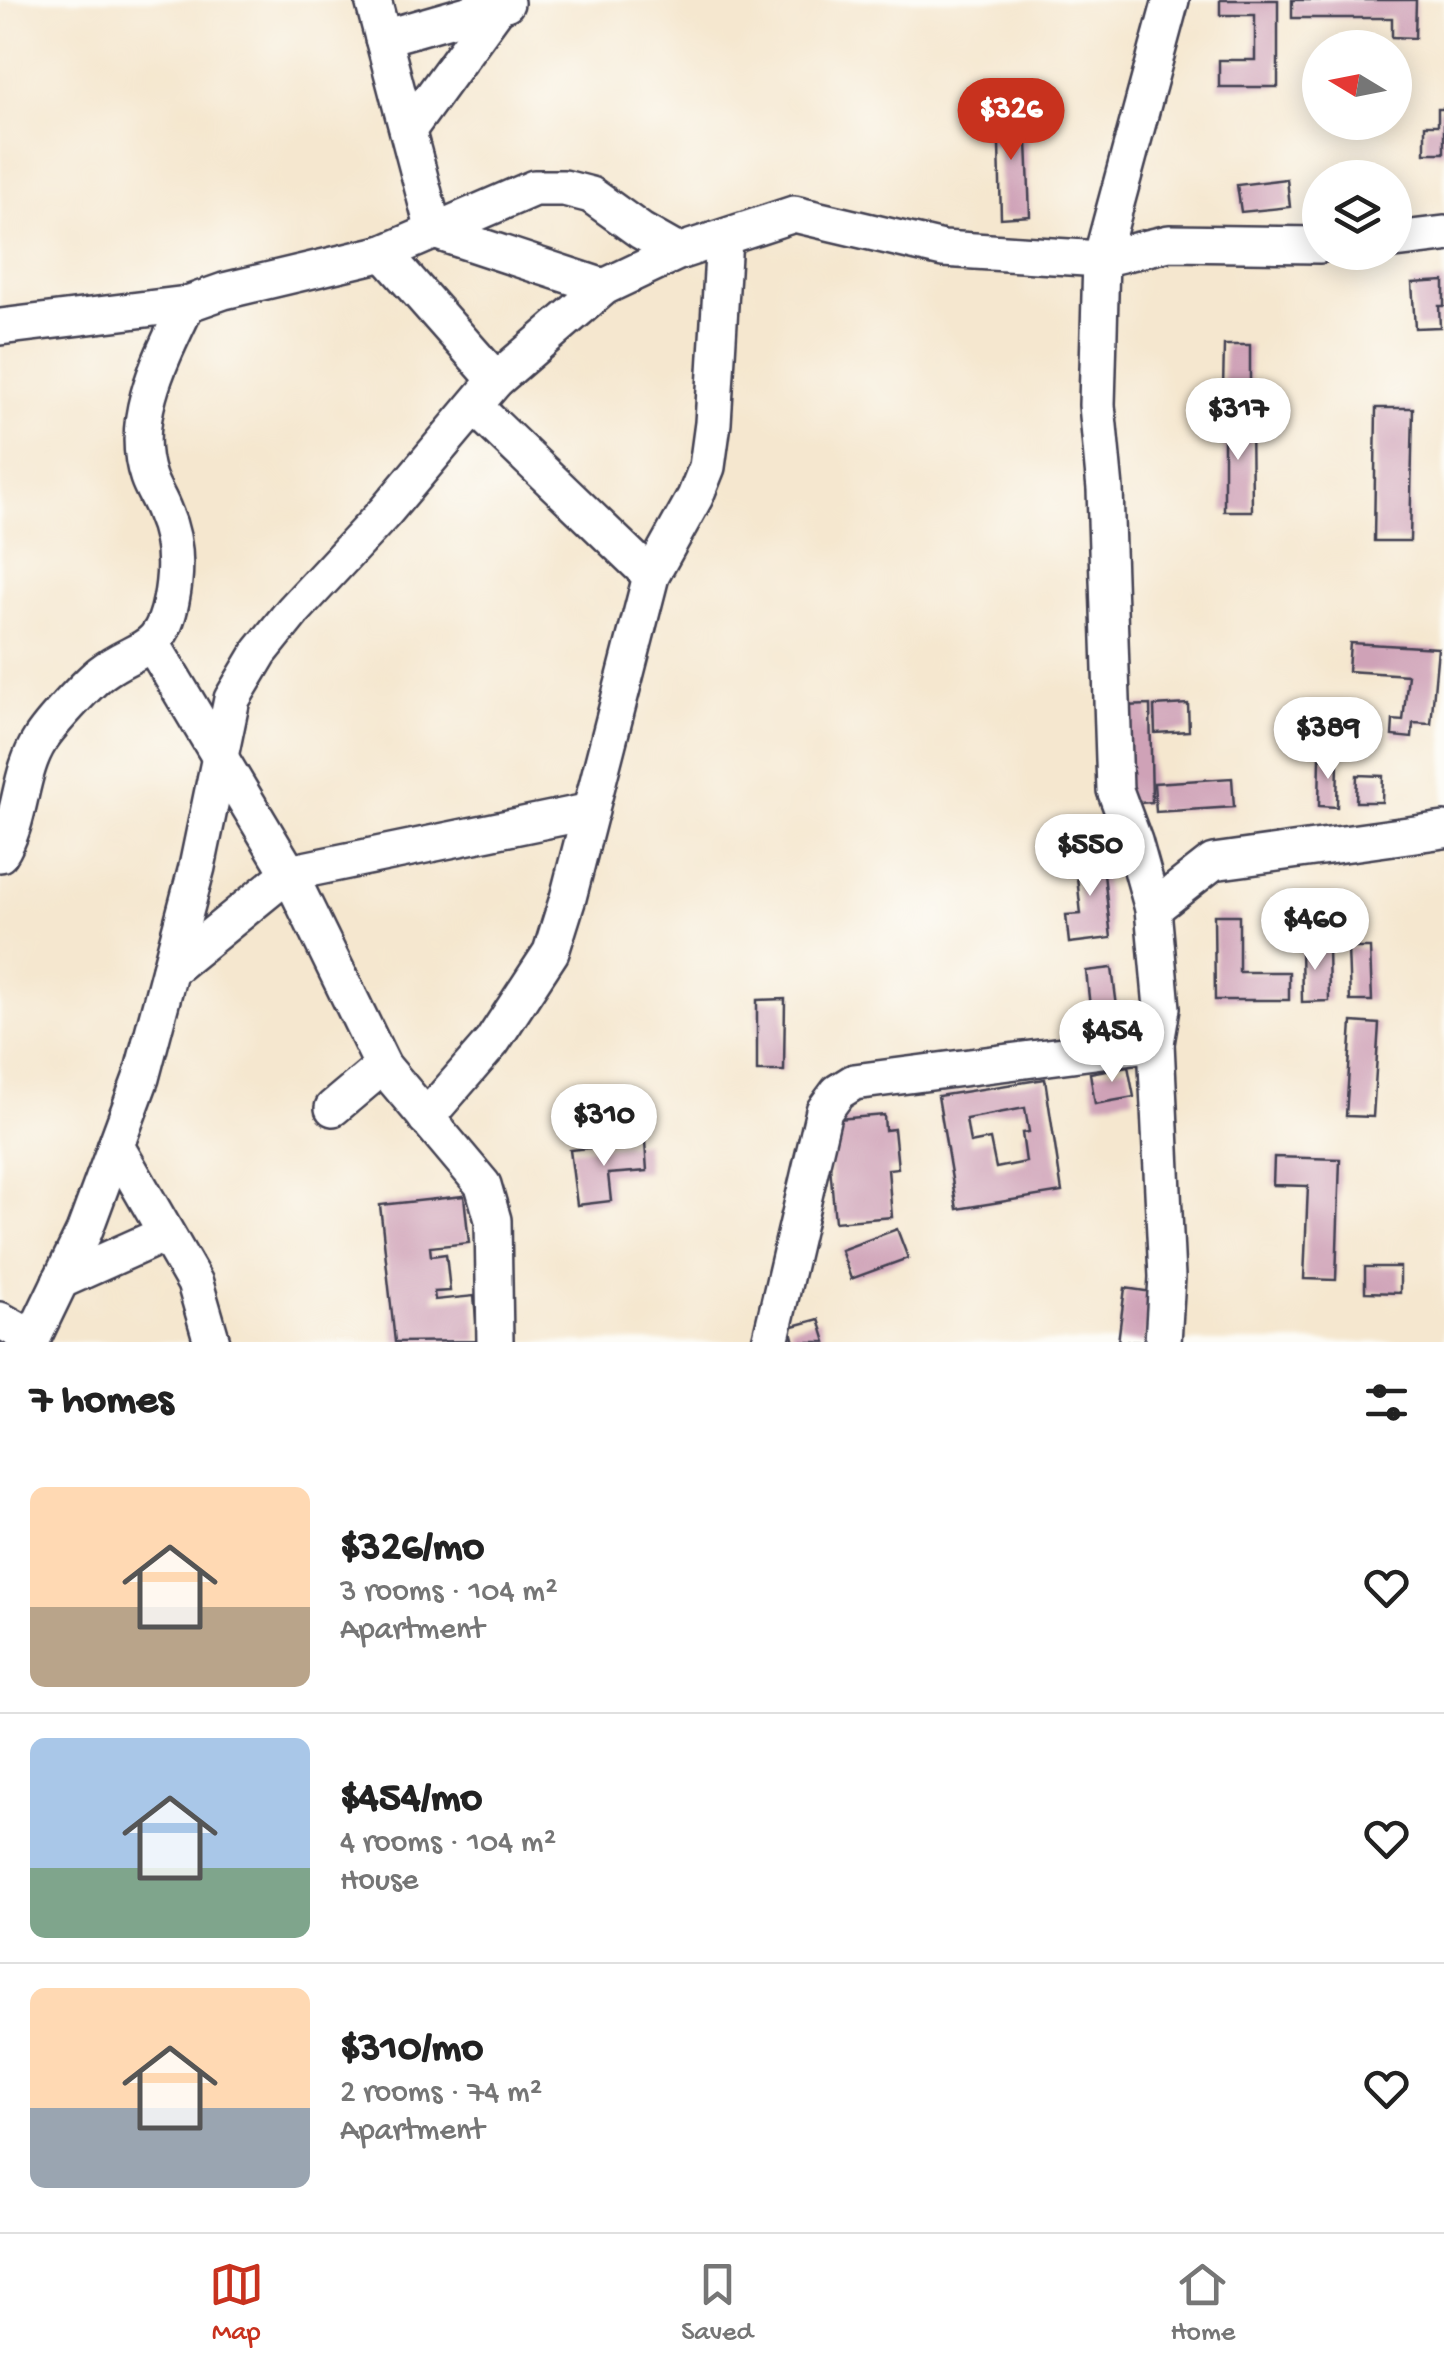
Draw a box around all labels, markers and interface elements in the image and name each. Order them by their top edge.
north arrow [1302,30,1412,140]
map controls [1302,30,1412,270]
pin: $326 [952,78,1070,163]
text: $326 [980,91,1042,129]
button: layers [1302,160,1412,270]
pin: $317 [1179,378,1297,463]
text: $317 [1208,391,1268,429]
pin: $389 [1269,697,1387,782]
text: $389 [1296,710,1360,748]
pin: $550 [1031,814,1149,899]
text: $550 [1057,827,1123,865]
pin: $460 [1256,888,1374,973]
text: $460 [1283,901,1347,939]
pin: $454 [1053,1000,1171,1085]
text: $454 [1081,1013,1143,1051]
pin: $310 [545,1084,663,1169]
text: $310 [573,1097,635,1135]
icon: filters [1359,1375,1414,1430]
text: 7 homes [30,1378,173,1427]
text: $326/mo [340,1525,484,1574]
icon: home [110,1527,230,1647]
icon: heart [1359,1560,1414,1615]
text: 3 rooms · 104 m² [340,1574,558,1612]
text: Apartment [340,1612,484,1650]
text: $454/mo [340,1776,482,1825]
icon: home [110,1778,230,1898]
icon: heart [1359,1811,1414,1866]
text: 4 rooms · 104 m² [340,1825,556,1863]
text: House [340,1863,418,1901]
text: $310/mo [340,2026,483,2075]
icon: home [110,2028,230,2148]
icon: heart [1359,2061,1414,2116]
text: 2 rooms · 74 m² [340,2075,542,2113]
text: Apartment [340,2113,484,2151]
tab: Map [209,2257,264,2350]
tab: Saved [681,2257,753,2350]
tab: Home [1170,2257,1235,2350]

